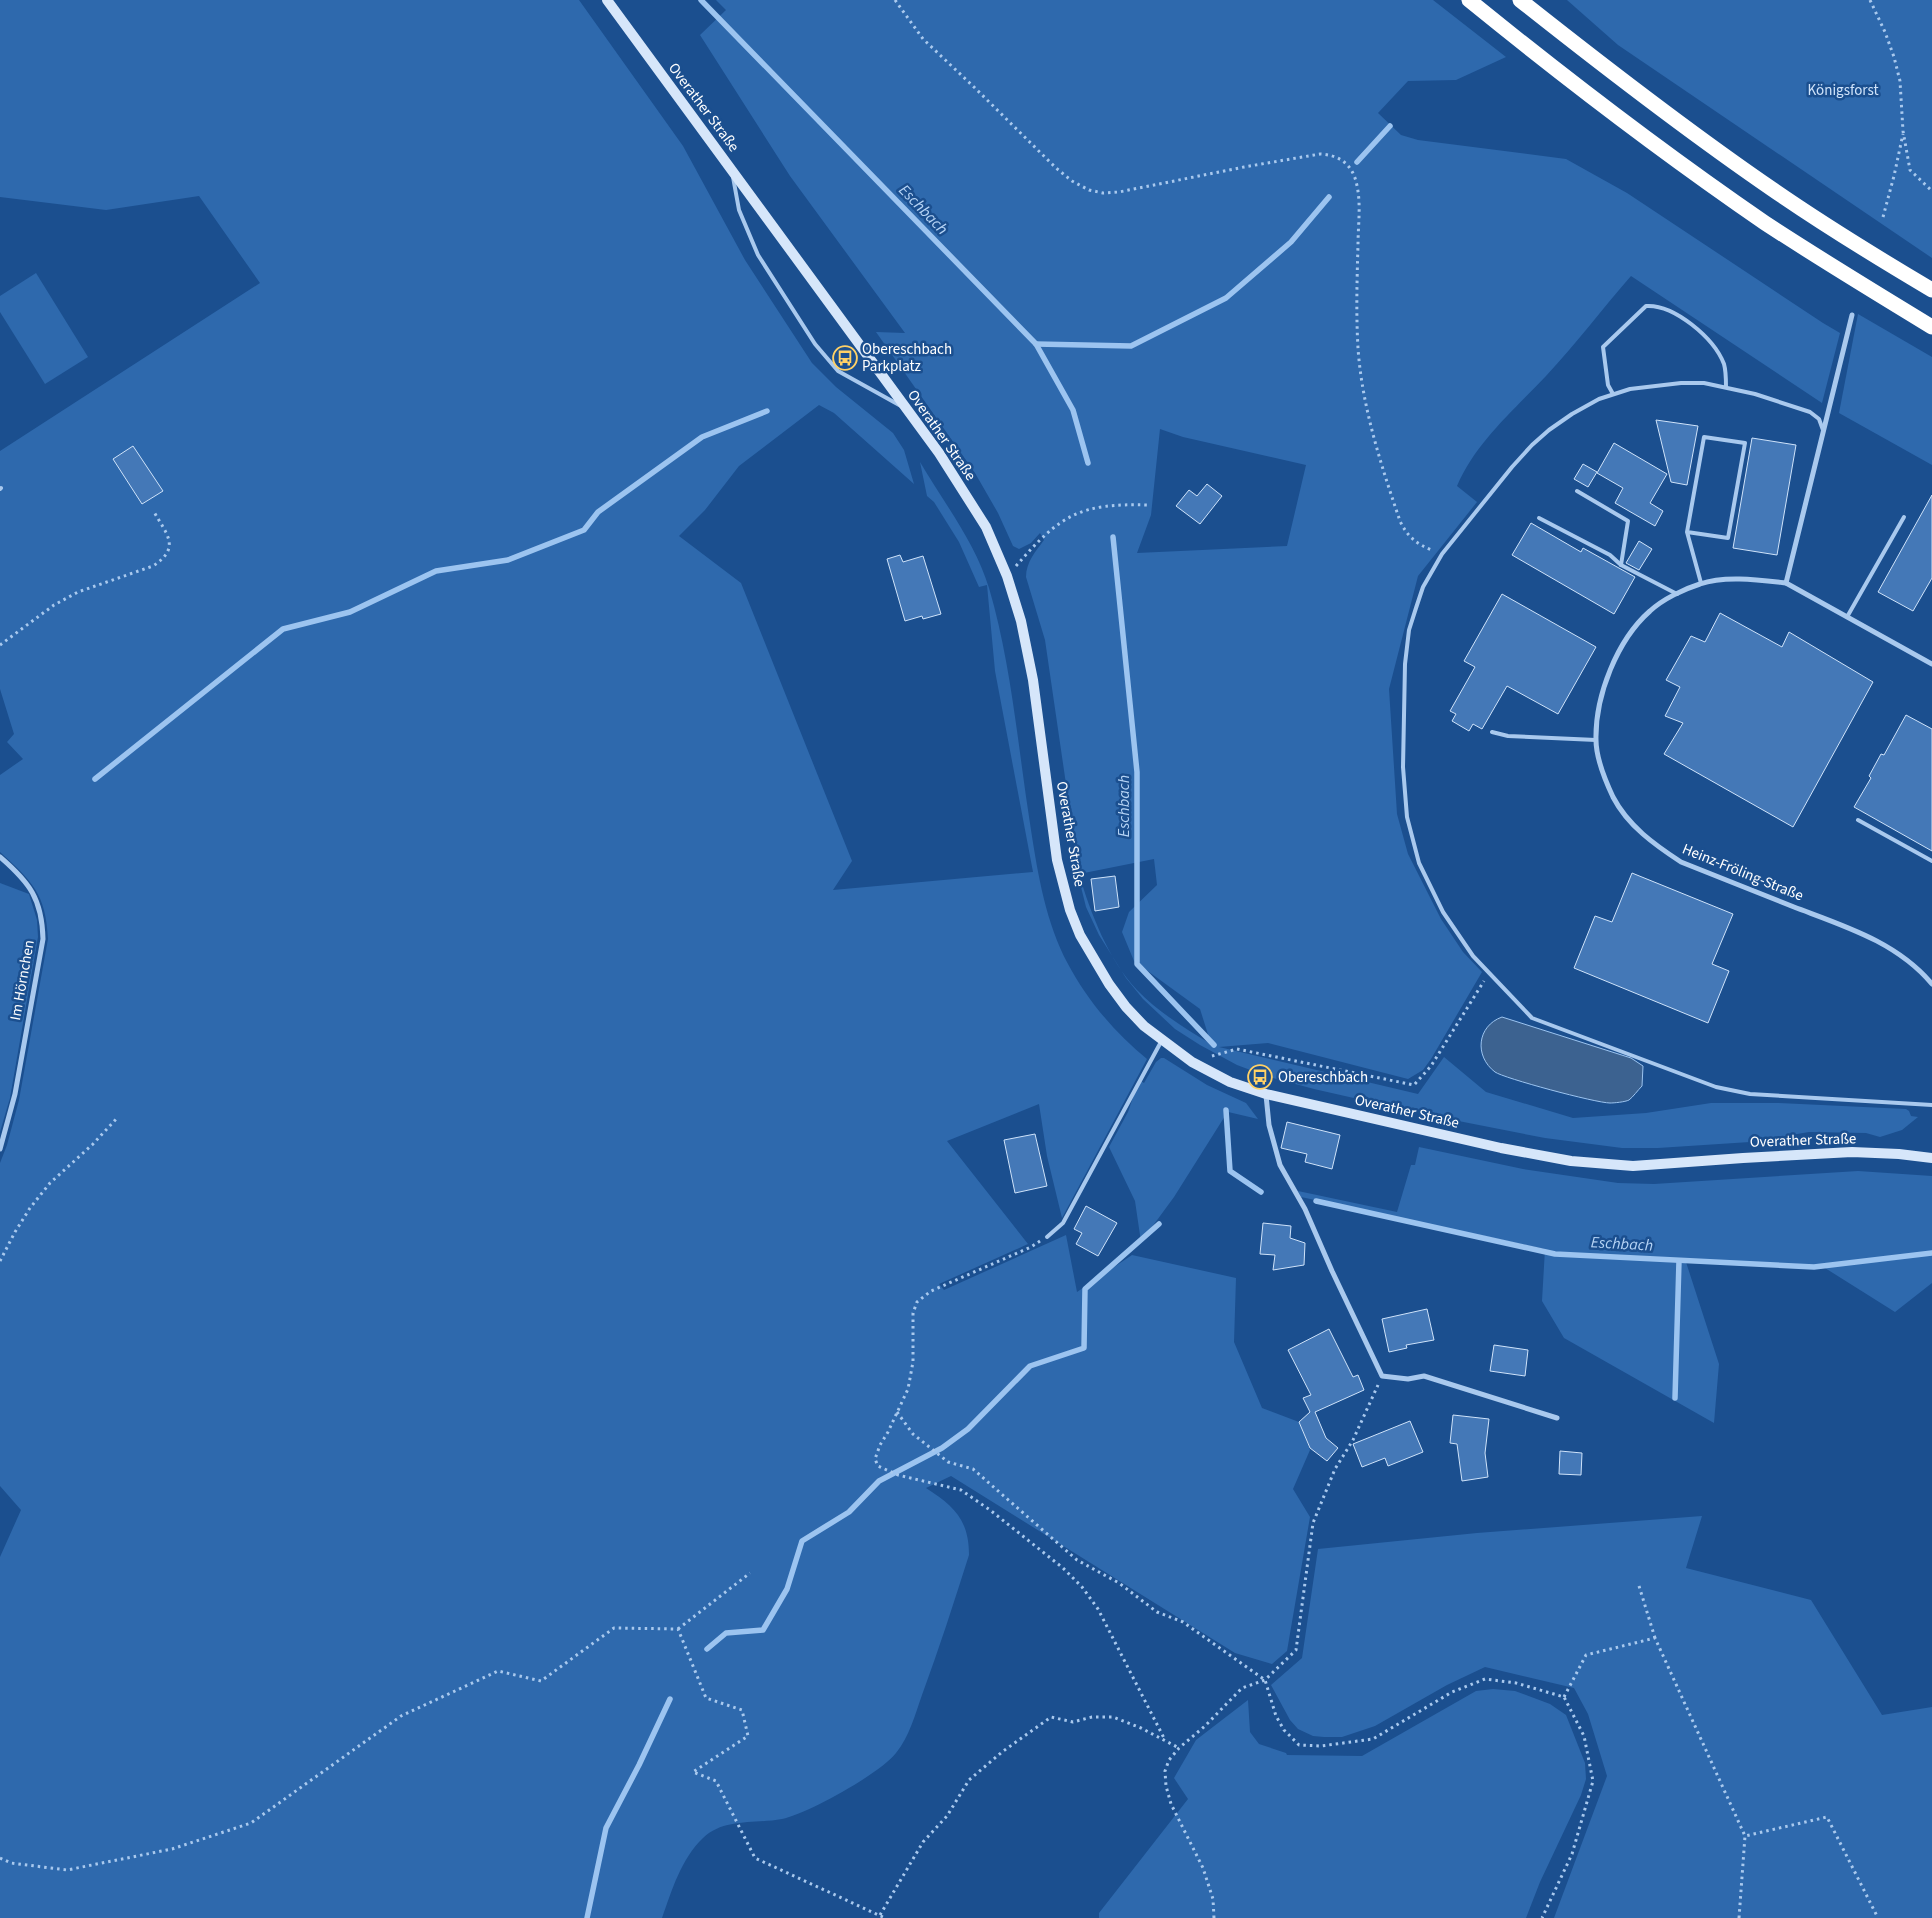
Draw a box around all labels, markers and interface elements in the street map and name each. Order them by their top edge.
street label: Overather Straße [663,58,744,156]
park label: Königsforst [1807,80,1879,101]
water label: Eschbach [894,180,953,240]
place label: Obereschbach Parkplatz [862,339,952,377]
bus stop icon: Obereschbach Parkplatz [832,345,858,371]
street label: Overather Straße [902,386,981,485]
water label: Eschbach [1113,775,1135,837]
street label: Overather Straße [1051,780,1090,888]
street label: Heinz-Fröling-Straße [1679,839,1807,906]
street label: Im Hörnchen [5,938,40,1022]
bus stop icon: Obereschbach [1247,1064,1273,1090]
place label: Obereschbach [1278,1067,1368,1088]
street label: Overather Straße [1353,1089,1461,1134]
street label: Overather Straße [1749,1128,1857,1153]
water label: Eschbach [1590,1231,1654,1257]

